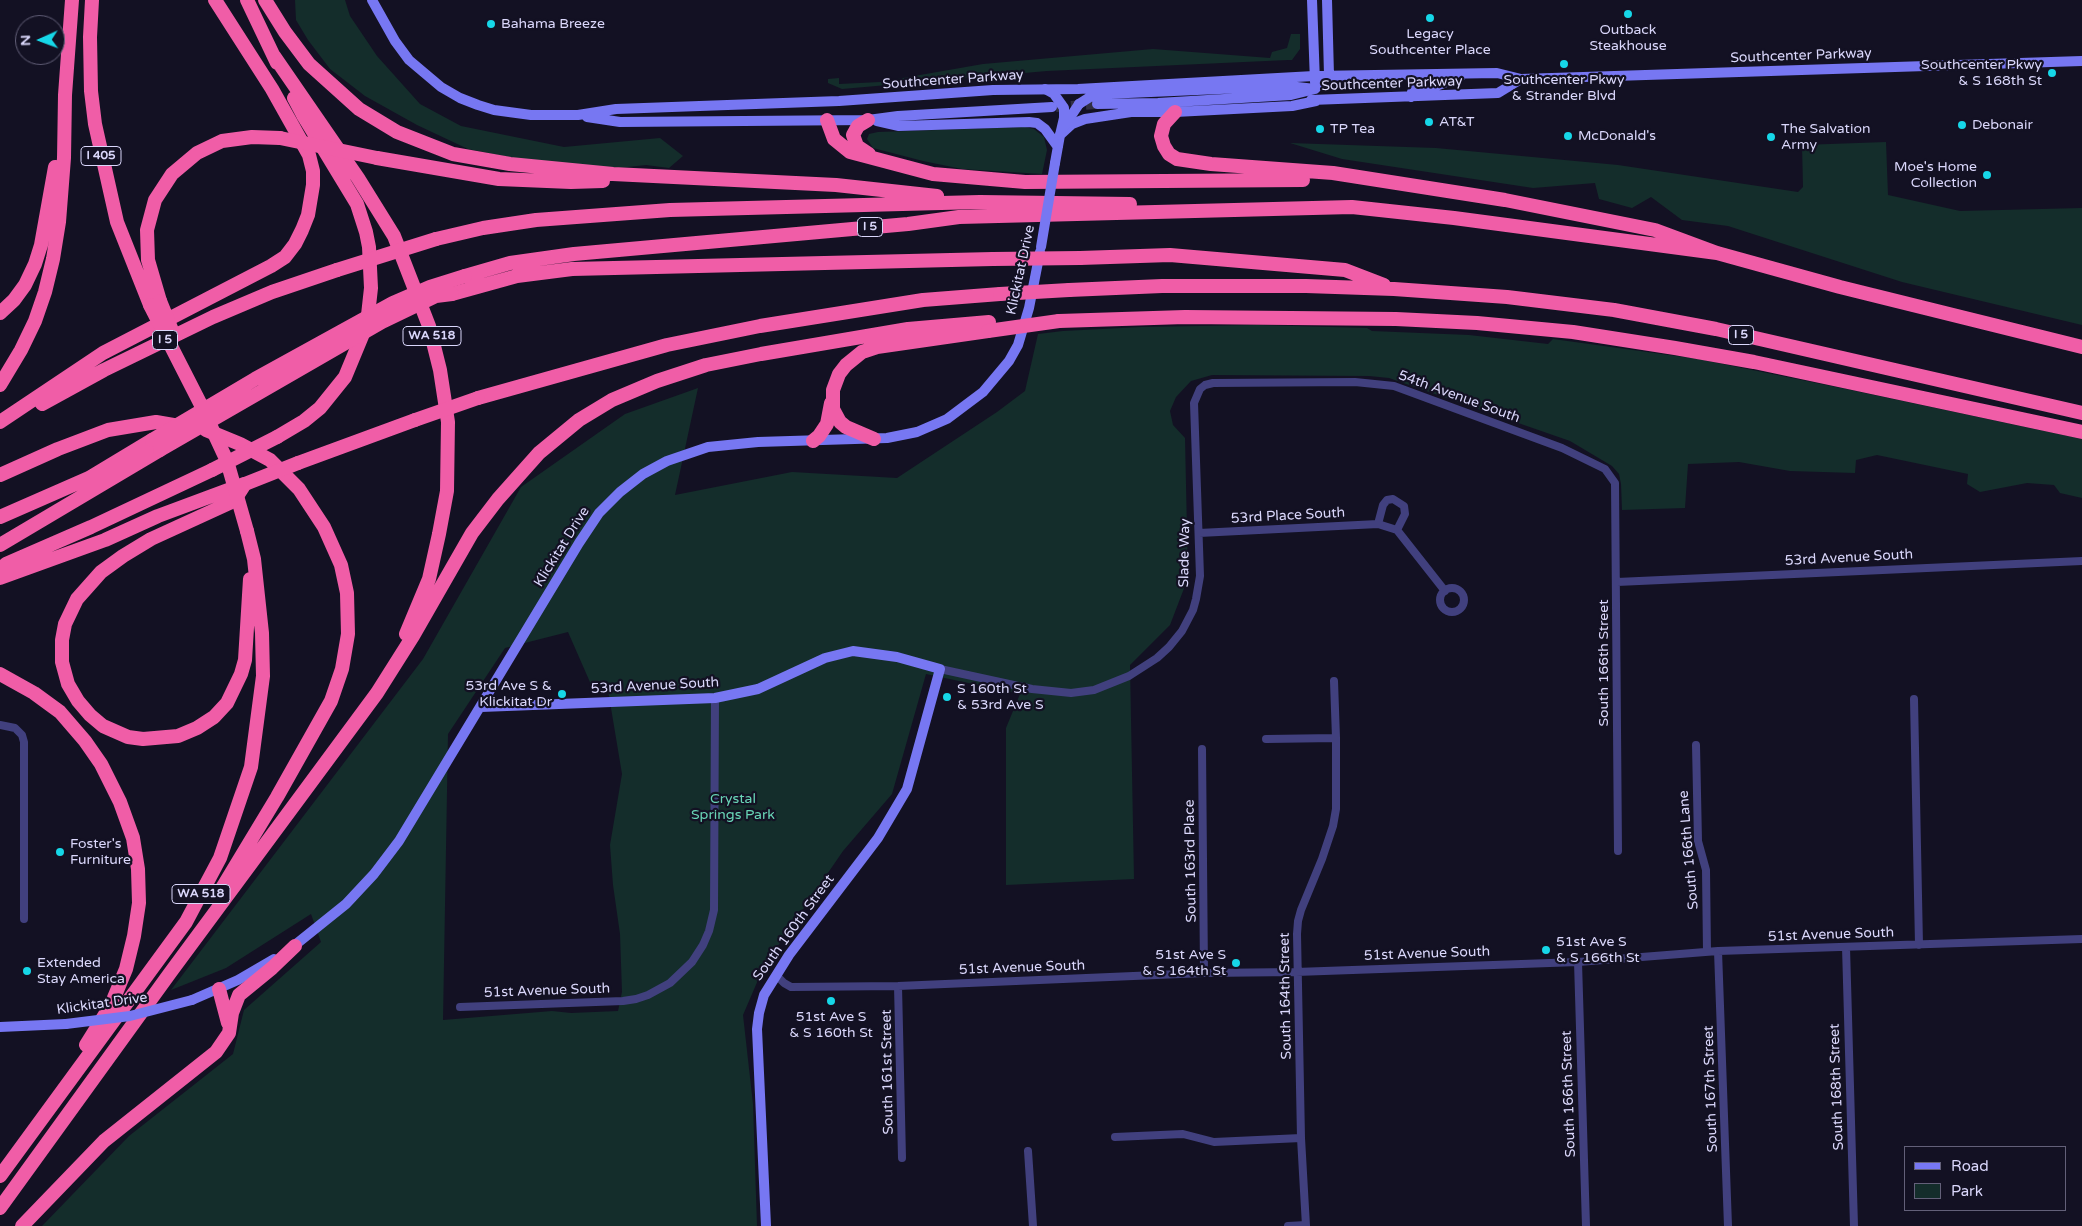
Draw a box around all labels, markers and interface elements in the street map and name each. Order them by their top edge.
marker: Outback Steakhouse [1622,8,1634,20]
marker: Legacy Southcenter Place [1424,12,1436,24]
north arrow [15,15,65,65]
place label: Bahama Breeze [501,16,605,32]
marker: Bahama Breeze [485,18,497,30]
place label: Outback Steakhouse [1589,22,1667,54]
place label: Legacy Southcenter Place [1369,26,1491,58]
text: N [17,35,34,46]
street label: Southcenter Parkway [1730,45,1872,67]
place label: Southcenter Pkwy & S 168th St [1921,57,2042,90]
marker: Southcenter Pkwy & Strander Blvd [1558,58,1570,70]
street label: Southcenter Parkway [882,67,1024,93]
marker: Southcenter Pkwy & S 168th St [2046,67,2058,79]
place label: Southcenter Pkwy & Strander Blvd [1504,72,1624,104]
street label: Southcenter Parkway [1321,73,1463,95]
place label: AT&T [1439,114,1475,130]
marker: AT&T [1423,116,1435,128]
place label: Debonair [1972,117,2033,133]
marker: Debonair [1956,119,1968,131]
place label: TP Tea [1330,121,1375,137]
place label: The Salvation Army [1781,121,1870,154]
marker: TP Tea [1314,123,1326,135]
place label: McDonald's [1578,128,1656,144]
marker: McDonald's [1562,130,1574,142]
marker: The Salvation Army [1765,131,1777,143]
road number: I 405 [81,146,121,166]
place label: Moe's Home Collection [1894,159,1977,192]
marker: Moe's Home Collection [1981,169,1993,181]
road number: I 5 [858,218,882,236]
street label: Klickitat Drive [1003,224,1039,316]
road number: WA 518 [403,326,461,346]
road number: I 5 [1728,326,1754,344]
road number: I 5 [152,330,178,350]
street label: 54th Avenue South [1396,367,1522,427]
street label: Klickitat Drive [531,504,593,590]
street label: 53rd Place South [1230,505,1346,527]
street label: Slade Way [1176,518,1194,588]
street label: 53rd Avenue South [1784,546,1914,570]
street label: South 166th Street [1596,599,1612,727]
street label: 53rd Avenue South [590,674,720,698]
place label: 53rd Ave S & Klickitat Dr [465,678,552,710]
place label: S 160th St & 53rd Ave S [957,681,1044,714]
marker: 53rd Ave S & Klickitat Dr [556,688,568,700]
marker: S 160th St & 53rd Ave S [941,691,953,703]
street label: South 166th Lane [1675,790,1703,910]
park label: Crystal Springs Park [691,791,775,824]
street label: South 163rd Place [1182,799,1200,923]
place label: Foster's Furniture [70,836,131,869]
marker: Foster's Furniture [54,846,66,858]
street label: South 160th Street [750,872,838,984]
road number: WA 518 [172,884,230,904]
street label: 51st Avenue South [1767,924,1895,946]
street label: South 164th Street [1276,932,1296,1060]
place label: 51st Ave S & S 166th St [1556,934,1640,966]
street label: 51st Avenue South [1363,943,1491,965]
marker: 51st Ave S & S 166th St [1540,944,1552,956]
place label: 51st Ave S & S 164th St [1142,947,1226,980]
place label: Extended Stay America [37,955,125,988]
street label: 51st Avenue South [958,957,1086,979]
marker: 51st Ave S & S 164th St [1230,957,1242,969]
marker: Extended Stay America [21,965,33,977]
street label: 51st Avenue South [483,980,611,1002]
street label: Klickitat Drive [56,989,148,1019]
marker: 51st Ave S & S 160th St [825,995,837,1007]
place label: 51st Ave S & S 160th St [789,1009,873,1042]
street label: South 161st Street [879,1009,897,1135]
street label: South 168th Street [1826,1023,1848,1151]
street label: South 167th Street [1700,1025,1722,1153]
street label: South 166th Street [1558,1030,1580,1158]
legend [1904,1146,2067,1211]
text: Road [1951,1157,1989,1175]
text: Park [1951,1182,1983,1200]

